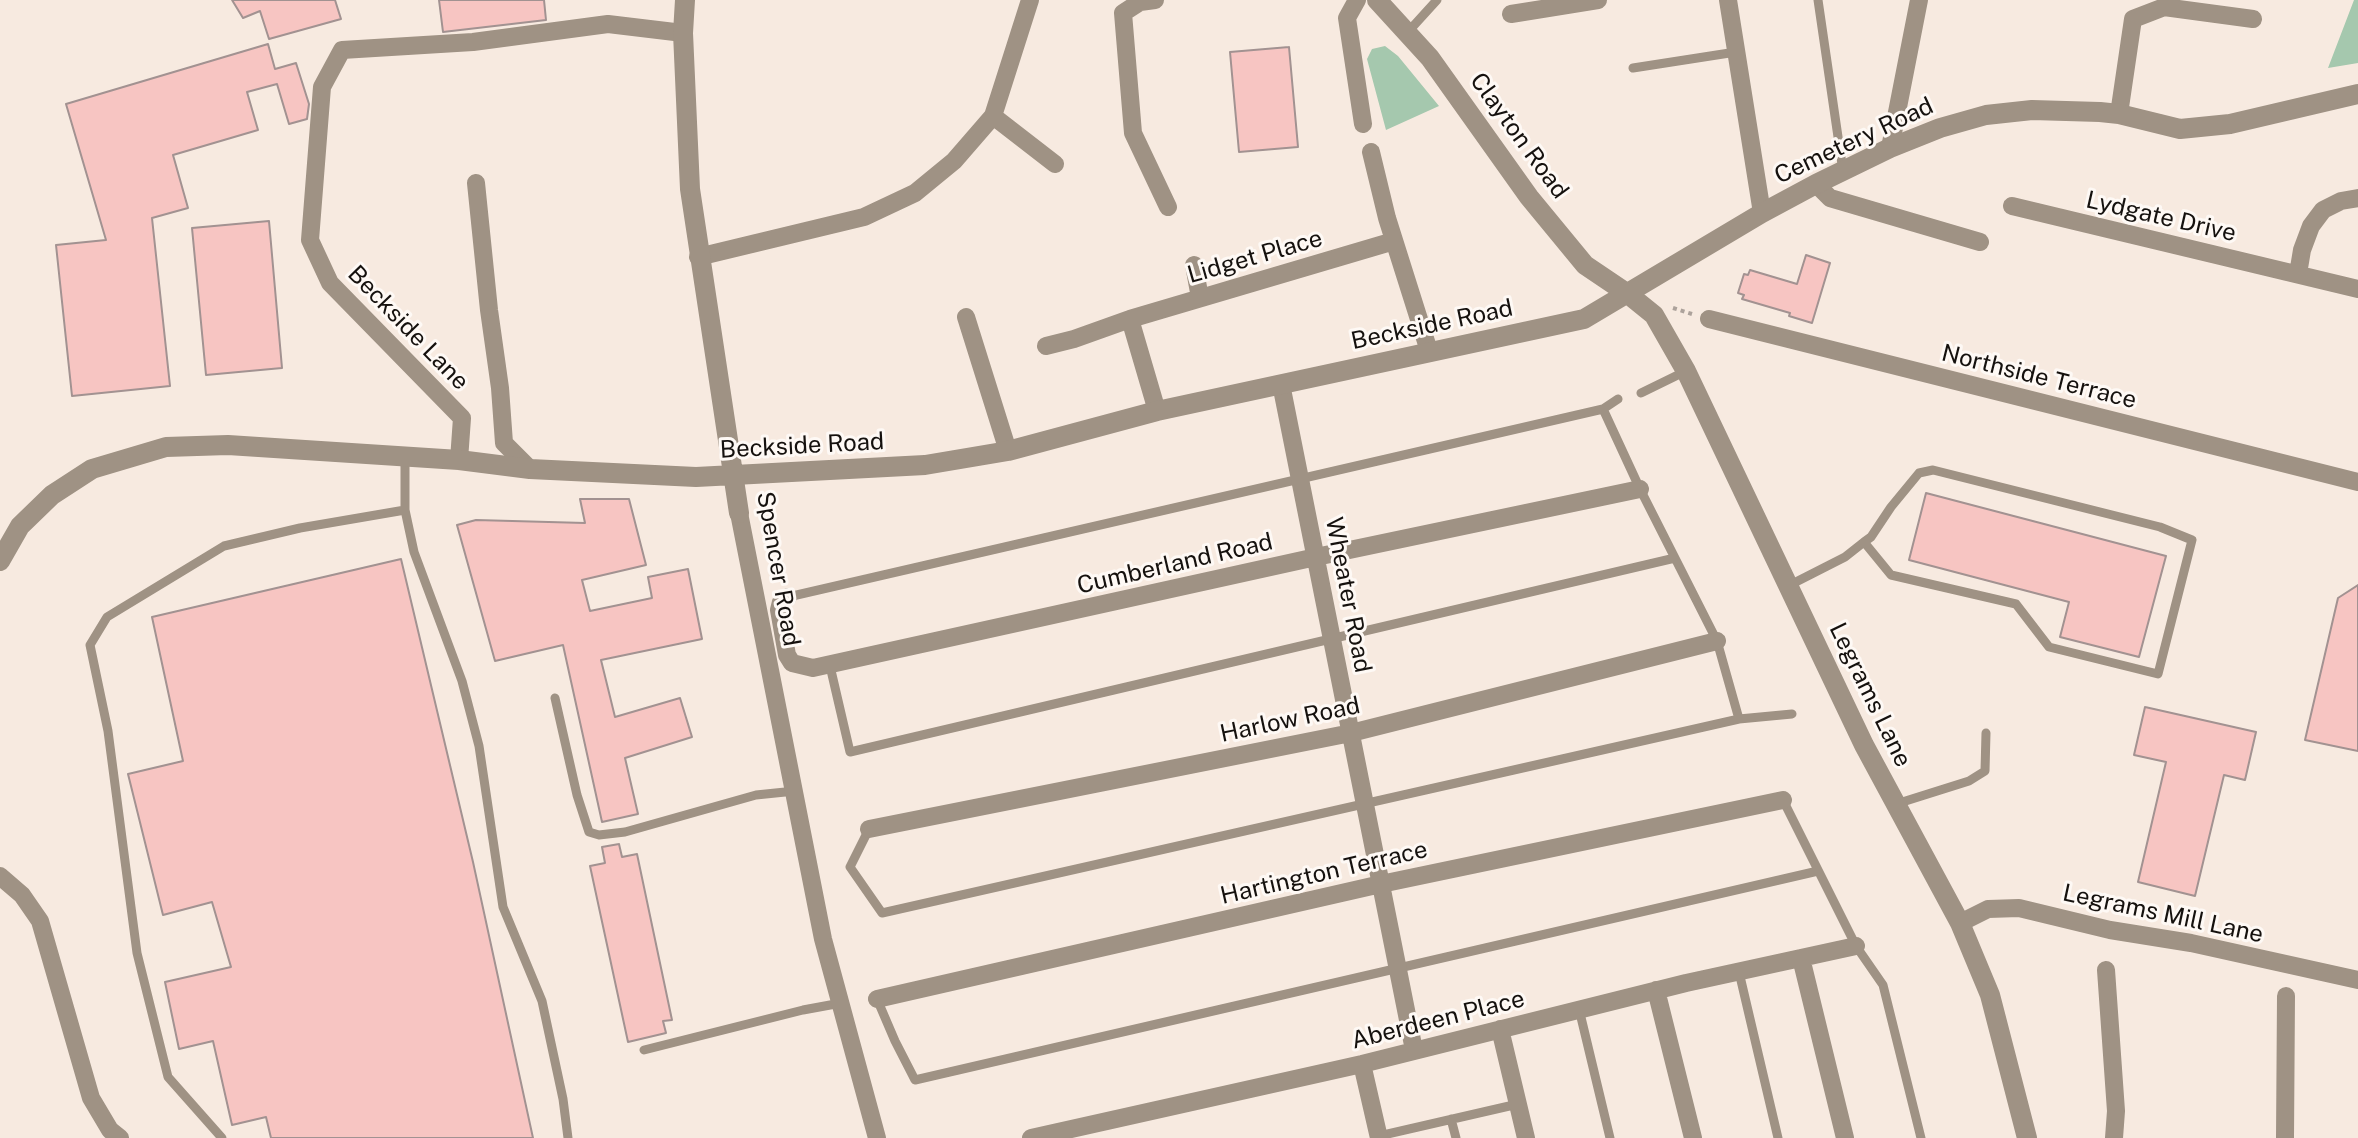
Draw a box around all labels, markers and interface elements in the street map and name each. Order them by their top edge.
street label: Clayton Road [1464,67,1574,205]
street label: Cemetery Road [1770,92,1938,190]
street label: Lydgate Drive [2083,186,2239,248]
street label: Lidget Place [1184,224,1326,290]
street label: Beckside Lane [341,260,475,396]
street label: Beckside Road [1349,294,1515,356]
street label: Northside Terrace [1939,339,2139,415]
street label: Beckside Road [719,427,885,465]
street label: Spencer Road [750,489,806,649]
street label: Wheater Road [1319,515,1377,675]
street label: Cumberland Road [1074,527,1276,601]
street label: Legrams Lane [1823,618,1917,772]
street label: Harlow Road [1217,691,1363,749]
street label: Hartington Terrace [1218,835,1430,911]
street label: Legrams Mill Lane [2060,879,2266,949]
street label: Aberdeen Place [1348,985,1528,1055]

